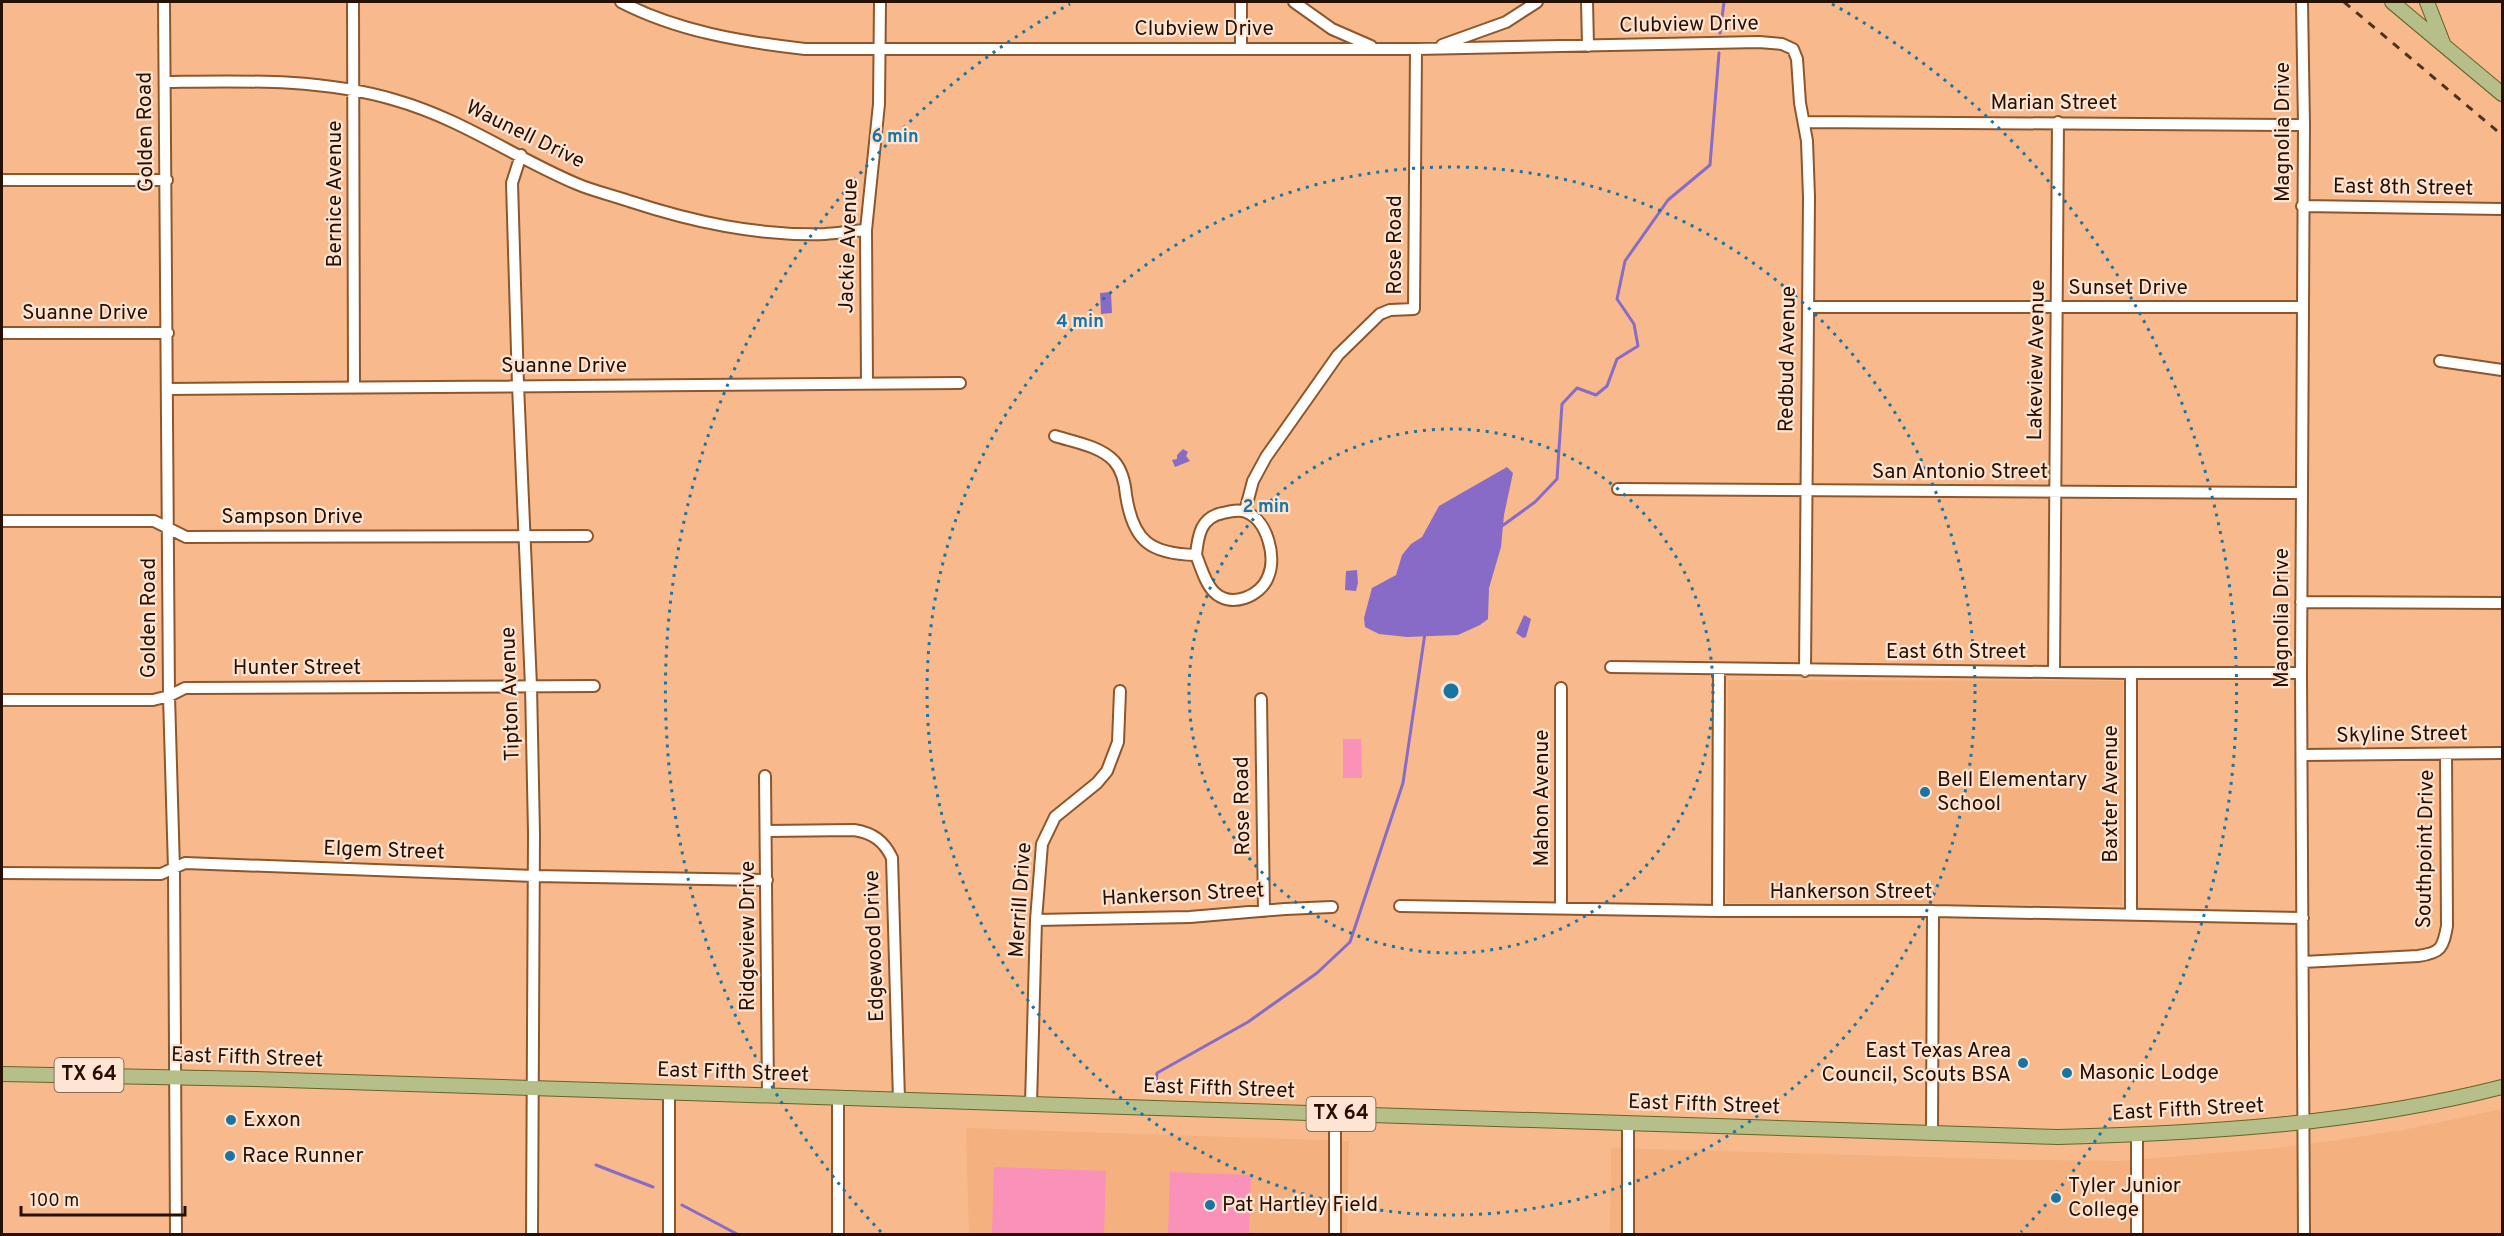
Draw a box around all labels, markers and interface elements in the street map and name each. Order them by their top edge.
street label: Clubview Drive [1619,10,1759,40]
street label: Clubview Drive [1134,16,1274,43]
street label: Magnolia Drive [2270,62,2297,202]
street label: Golden Road [131,72,161,192]
street label: Marian Street [1991,90,2117,117]
street label: Waunell Drive [461,95,589,175]
street label: Bernice Avenue [322,121,349,267]
text: 6 min [871,126,919,149]
street label: East 8th Street [2332,173,2474,203]
street label: Jackie Avenue [833,178,865,314]
street label: Rose Road [1382,195,1409,295]
street label: Sunset Drive [2068,275,2188,302]
street label: Lakeview Avenue [2022,279,2052,441]
street label: Redbud Avenue [1773,286,1803,432]
street label: Suanne Drive [22,300,148,327]
text: 4 min [1056,311,1104,334]
street label: Suanne Drive [501,353,627,380]
street label: San Antonio Street [1872,459,2048,486]
text: 2 min [1242,496,1290,519]
street label: Sampson Drive [221,504,363,531]
street label: Magnolia Drive [2269,548,2296,688]
street label: Golden Road [136,558,163,678]
street label: Tipton Avenue [495,626,527,762]
street label: East 6th Street [1886,639,2026,666]
street label: Hunter Street [233,655,361,682]
centre of rings [1441,681,1461,701]
street label: Skyline Street [2336,720,2468,750]
street label: Baxter Avenue [2098,725,2125,863]
street label: Mahon Avenue [1529,729,1556,867]
street label: Rose Road [1229,756,1257,856]
place label: Bell Elementary School [1937,767,2087,818]
street label: Southpoint Drive [2411,769,2441,929]
marker: Bell Elementary School [1918,785,1932,799]
street label: Elgem Street [323,835,445,867]
street label: Merrill Drive [1004,841,1038,959]
street label: Ridgeview Drive [735,861,762,1011]
street label: Edgewood Drive [859,870,891,1022]
street label: Hankerson Street [1101,877,1265,913]
street label: Hankerson Street [1769,879,1933,906]
place label: East Texas Area Council, Scouts BSA [1822,1038,2011,1089]
street label: East Fifth Street [170,1042,324,1074]
marker: East Texas Area Council, Scouts BSA [2016,1056,2030,1070]
street label: East Fifth Street [656,1057,810,1089]
road number: TX 64 [54,1058,124,1092]
place label: Masonic Lodge [2079,1060,2219,1087]
marker: Masonic Lodge [2060,1066,2074,1080]
street label: East Fifth Street [1142,1073,1296,1105]
street label: East Fifth Street [1627,1089,1781,1121]
street label: East Fifth Street [2111,1093,2265,1127]
road number: TX 64 [1306,1097,1376,1131]
place label: Exxon [243,1107,301,1134]
marker: Exxon [224,1113,238,1127]
place label: Race Runner [242,1143,364,1170]
marker: Race Runner [223,1149,237,1163]
place label: Tyler Junior College [2068,1173,2181,1224]
scale bar [21,1179,184,1217]
text: 100 m [30,1190,79,1213]
marker: Tyler Junior College [2049,1191,2063,1205]
place label: Pat Hartley Field [1222,1192,1378,1219]
marker: Pat Hartley Field [1203,1198,1217,1212]

